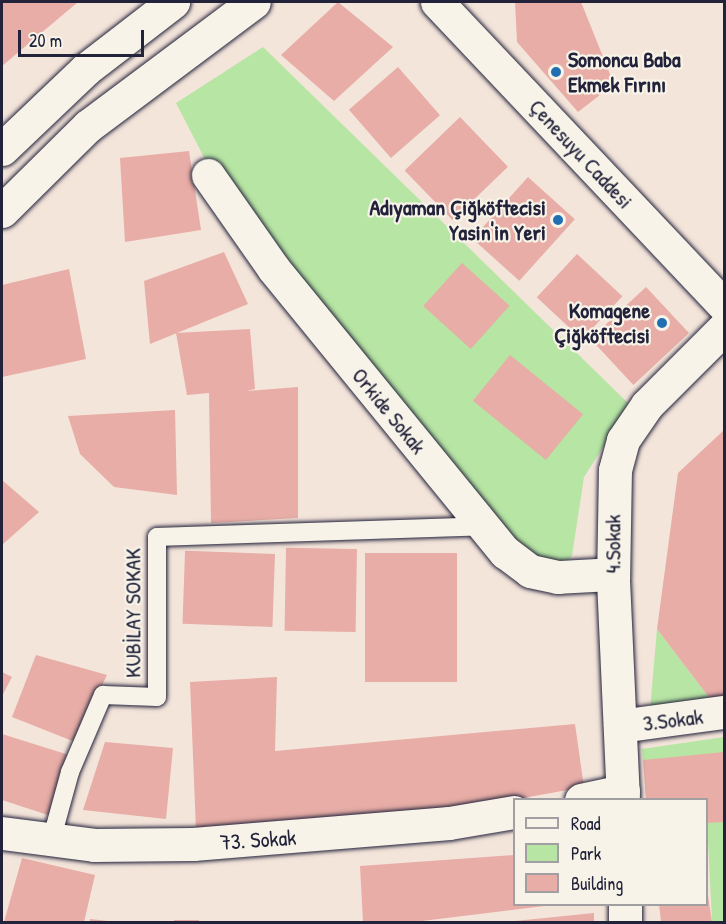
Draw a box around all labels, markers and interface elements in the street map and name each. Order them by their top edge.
scale bar [21,18,147,56]
text: 20 m [29,28,62,53]
place label: Somoncu Baba Ekmek Fırını [568,46,681,98]
marker: Somoncu Baba Ekmek Fırını [549,65,563,79]
street label: Çenesuyu Caddesi [524,94,638,214]
place label: Adıyaman Çiğköftecisi Yasin'in Yeri [369,194,546,246]
marker: Adıyaman Çiğköftecisi Yasin'in Yeri [551,213,565,227]
place label: Komagene Çiğköftecisi [554,297,650,348]
marker: Komagene Çiğköftecisi [655,316,669,330]
street label: Orkide Sokak [346,363,432,459]
street label: 4.Sokak [600,515,626,573]
street label: KUBİLAY SOKAK [120,548,146,678]
street label: 3.Sokak [641,703,705,737]
legend [513,798,708,906]
text: Road [571,811,601,836]
street label: 73. Sokak [219,824,297,856]
text: Park [571,841,601,866]
text: Building [571,871,623,896]

